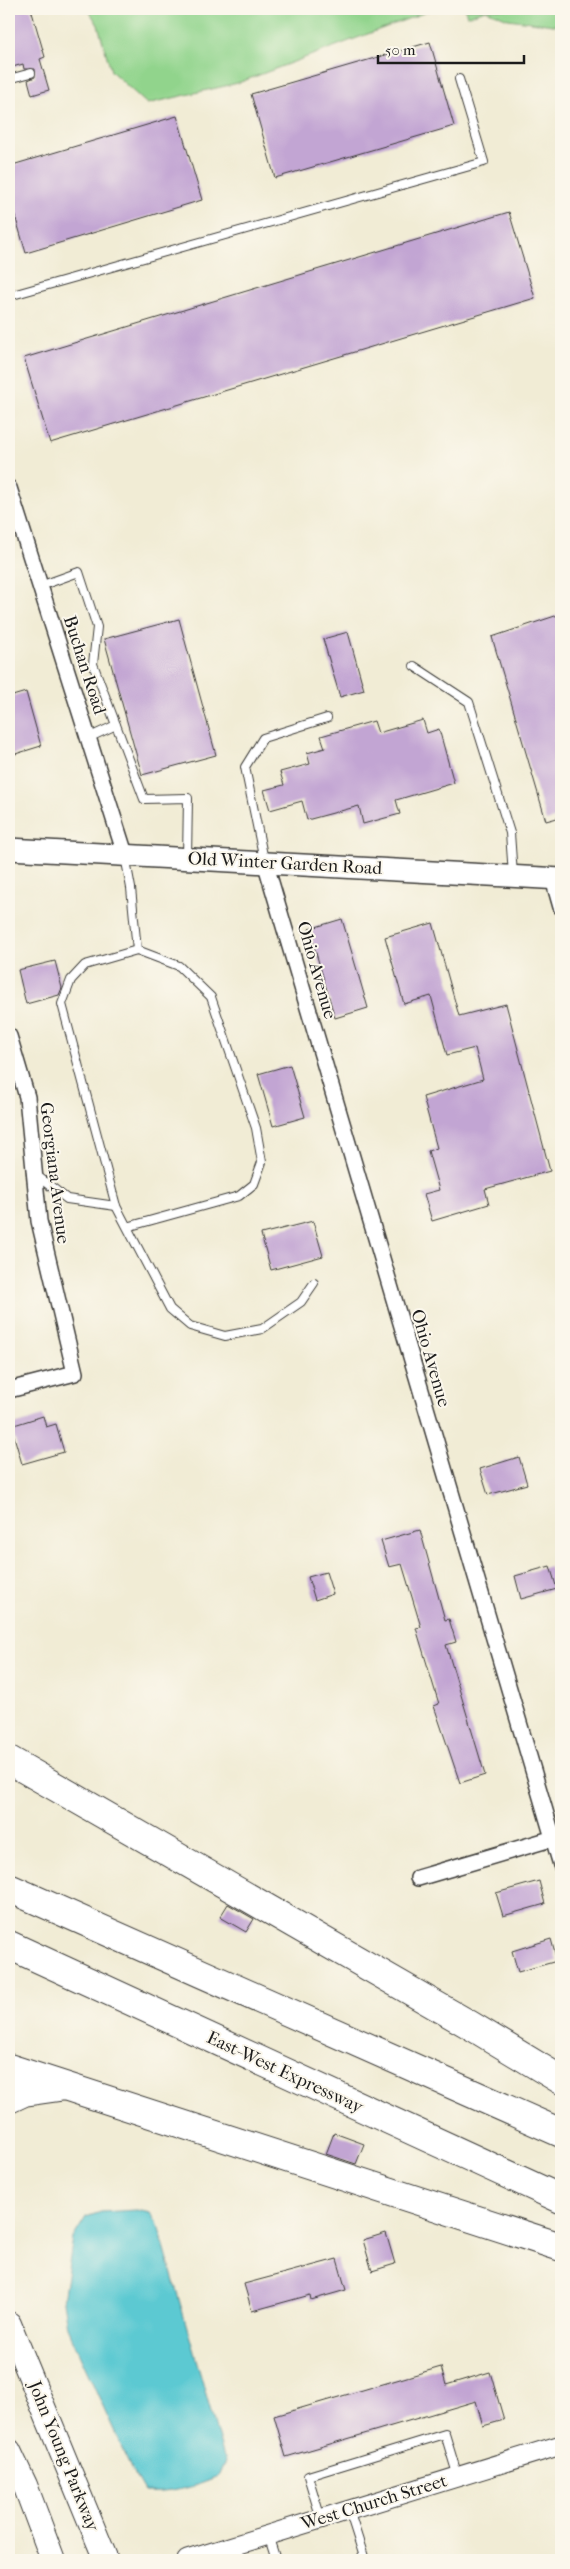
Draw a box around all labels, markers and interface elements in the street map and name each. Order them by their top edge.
scale bar [378,32,524,64]
text: 50 m [385,41,416,59]
street label: Buchan Road [59,613,110,717]
street label: Old Winter Garden Road [187,848,383,879]
street label: Ohio Avenue [293,919,341,1021]
street label: Georgiana Avenue [35,1101,74,1245]
street label: Ohio Avenue [407,1307,455,1409]
street label: East-West Expressway [203,2027,368,2118]
street label: John Young Parkway [23,2376,104,2536]
street label: West Church Street [298,2470,450,2535]

